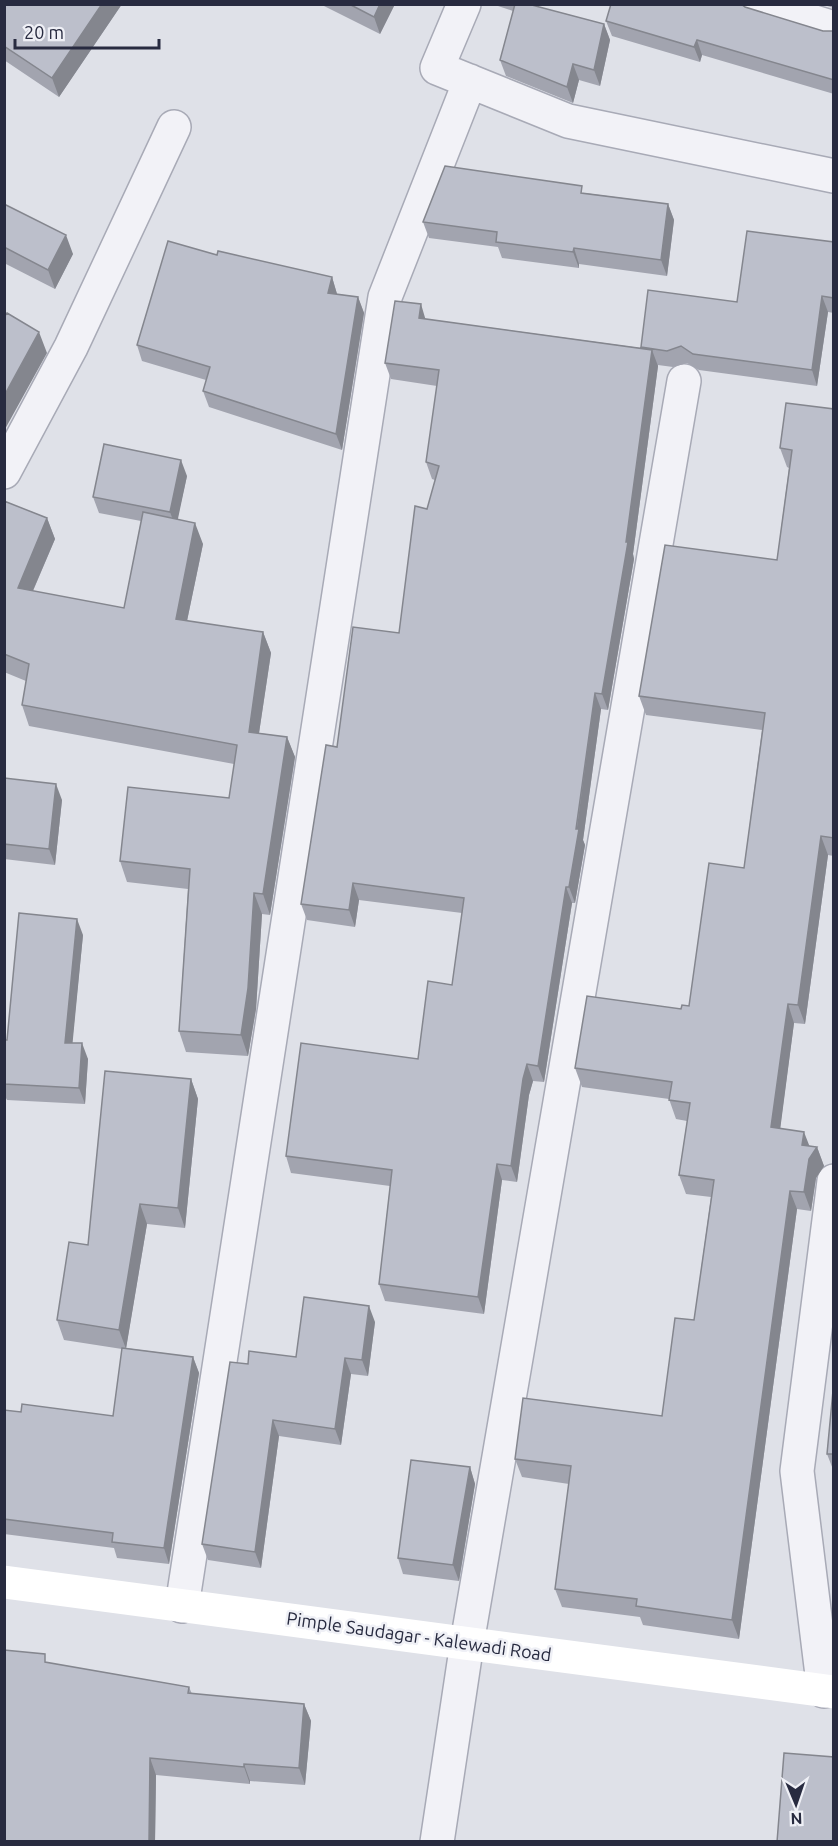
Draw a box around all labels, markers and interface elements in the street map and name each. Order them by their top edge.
scale bar [15,12,159,50]
text: 20 m [24,22,64,42]
street label: Pimple Saudagar - Kalewadi Road [285,1608,553,1665]
north arrow [766,1774,826,1834]
text: N [790,1810,803,1828]

